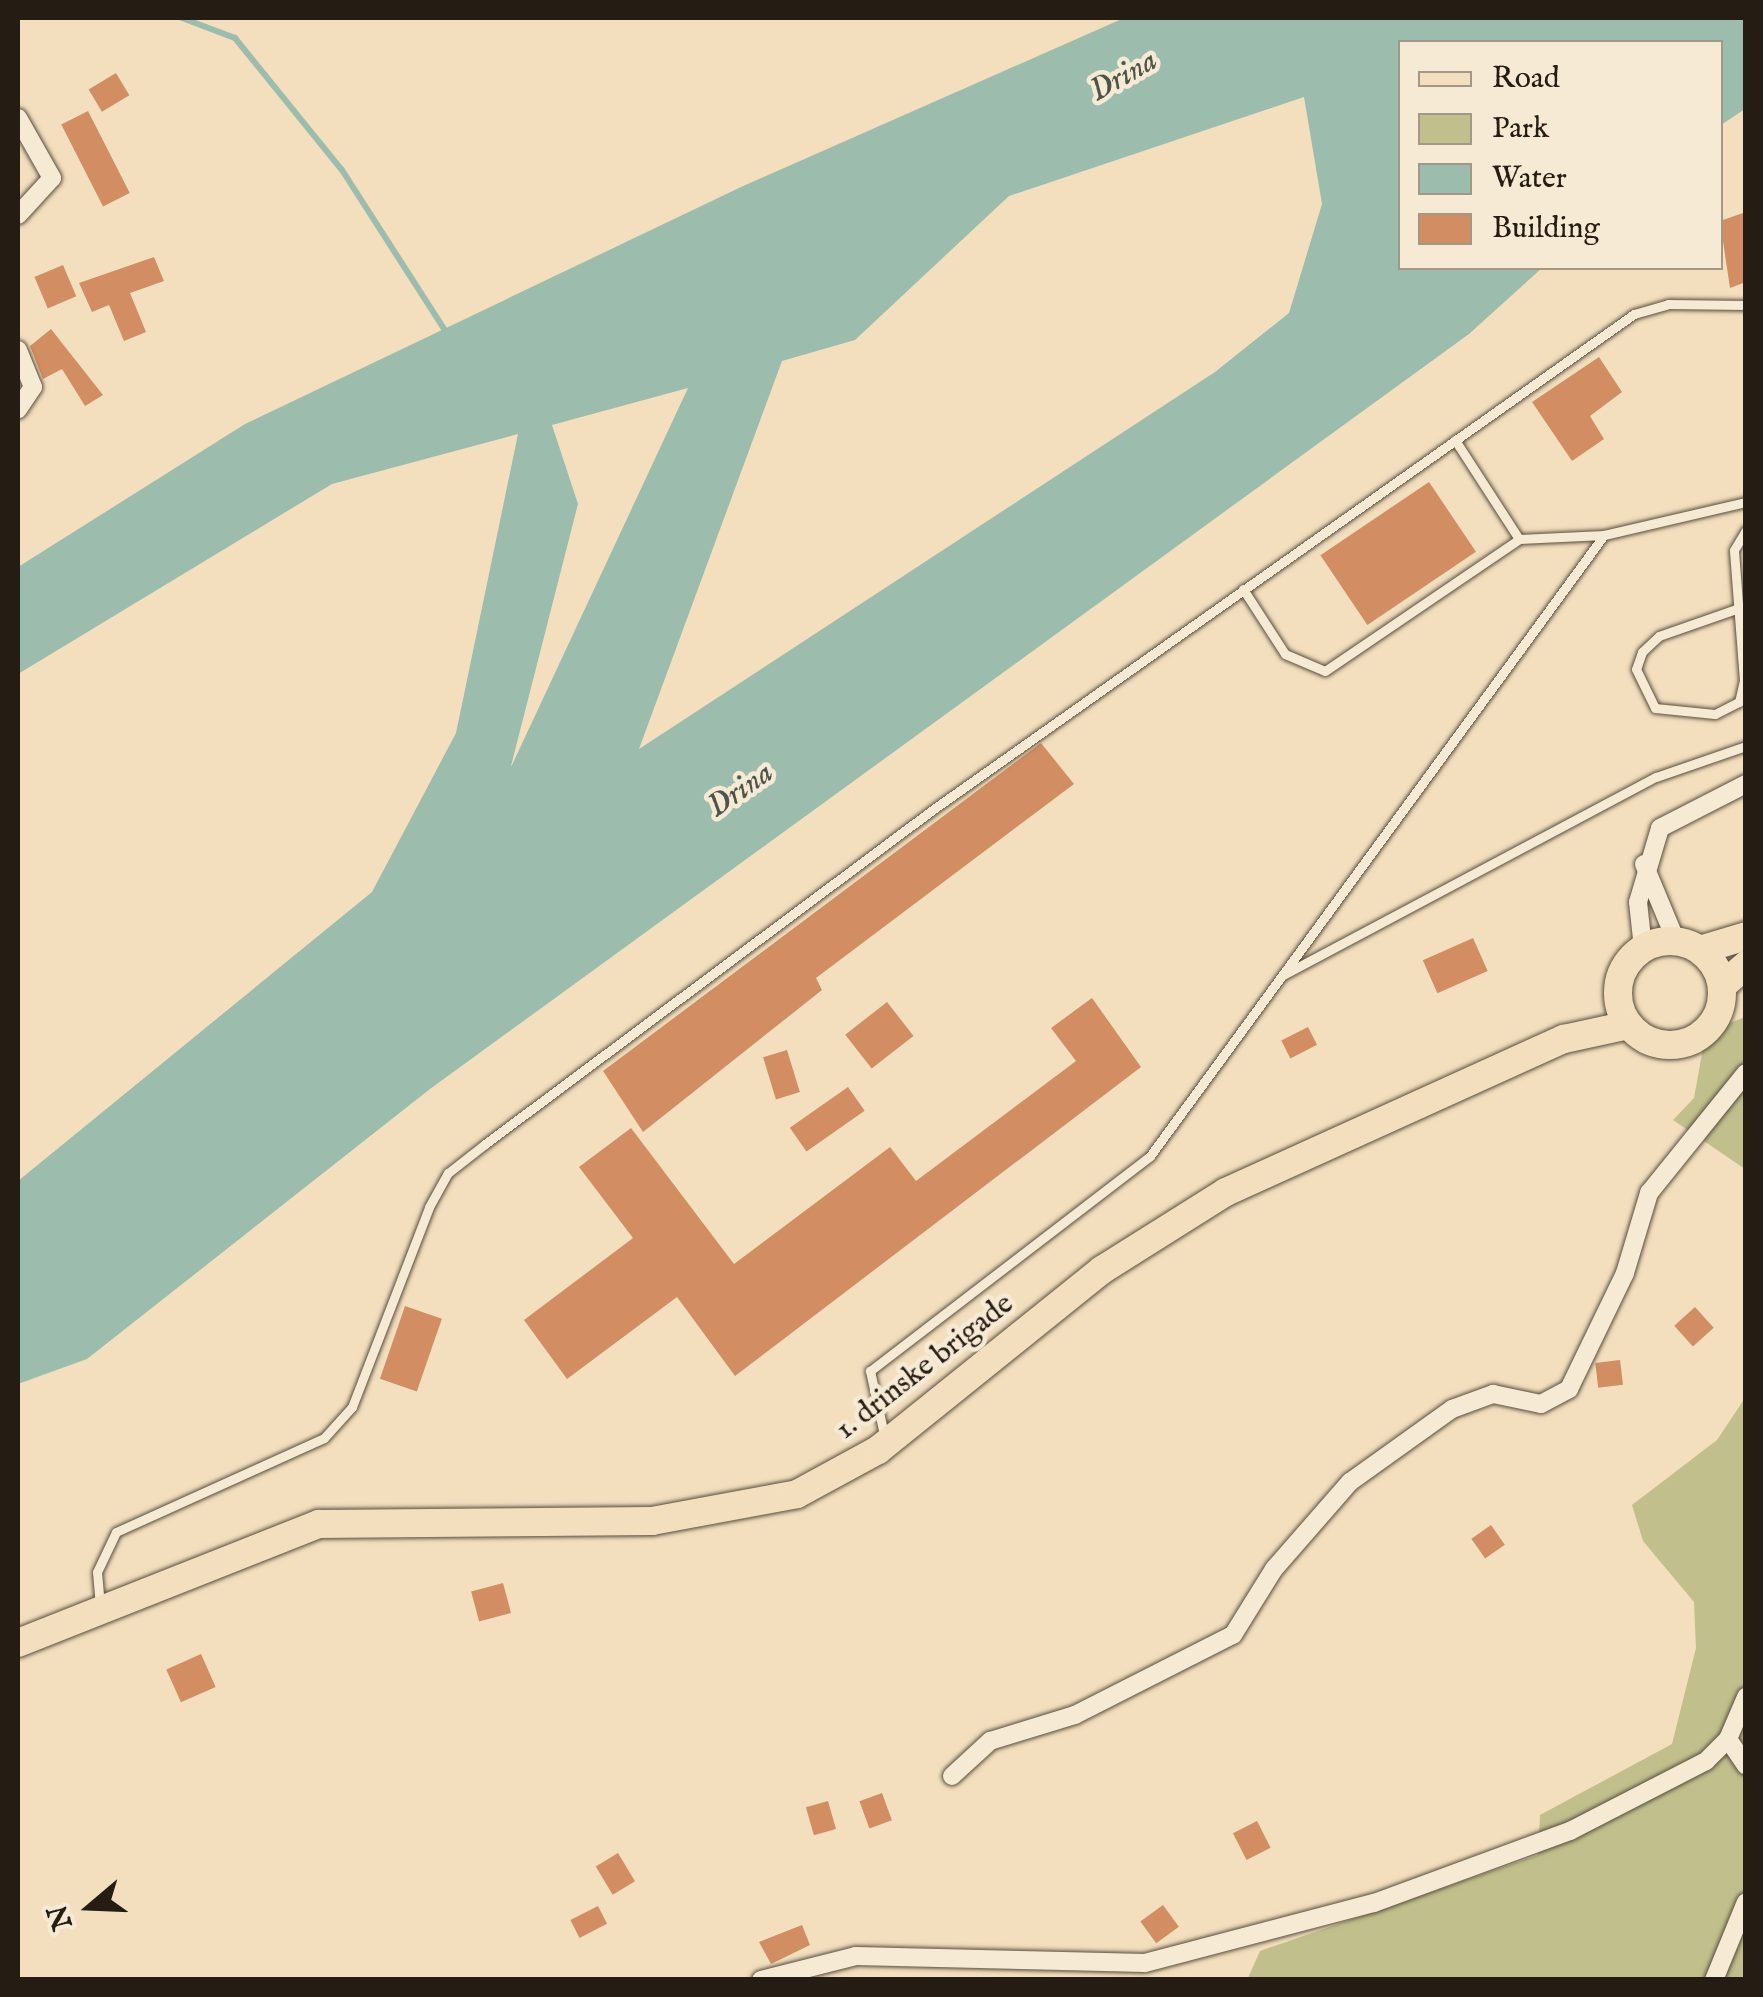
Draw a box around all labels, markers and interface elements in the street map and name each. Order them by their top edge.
legend [1398,40,1723,270]
water label: Drina [1083,42,1165,112]
text: Road [1492,60,1560,98]
text: Park [1492,110,1549,148]
text: Water [1492,160,1567,198]
text: Building [1492,210,1600,248]
water label: Drina [701,755,781,827]
street label: 1. drinske brigade [829,1286,1021,1448]
north arrow [40,1857,140,1957]
text: N [41,1900,82,1934]

